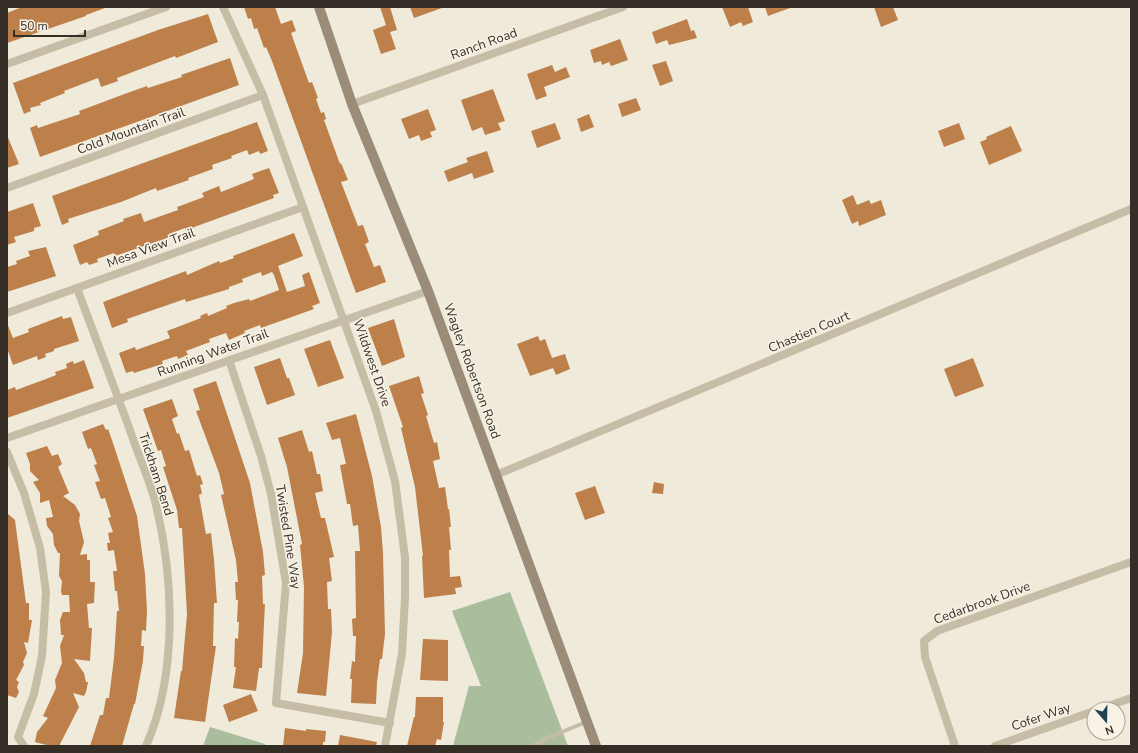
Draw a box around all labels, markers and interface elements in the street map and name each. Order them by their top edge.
scale bar [14,12,85,38]
text: 50 m [20,18,48,34]
street label: Ranch Road [448,24,520,64]
street label: Cold Mountain Trail [75,103,188,159]
street label: Mesa View Trail [104,224,198,272]
street label: Wagley Robertson Road [439,301,505,441]
street label: Chastien Court [766,307,853,357]
street label: Wildwest Drive [349,317,395,409]
street label: Running Water Trail [155,324,271,381]
street label: Trickham Bend [134,430,178,518]
street label: Twisted Pine Way [271,484,305,591]
street label: Cedarbrook Drive [931,577,1033,629]
street label: Cofer Way [1009,698,1073,736]
north arrow [1086,701,1126,741]
text: N [1103,721,1116,738]

